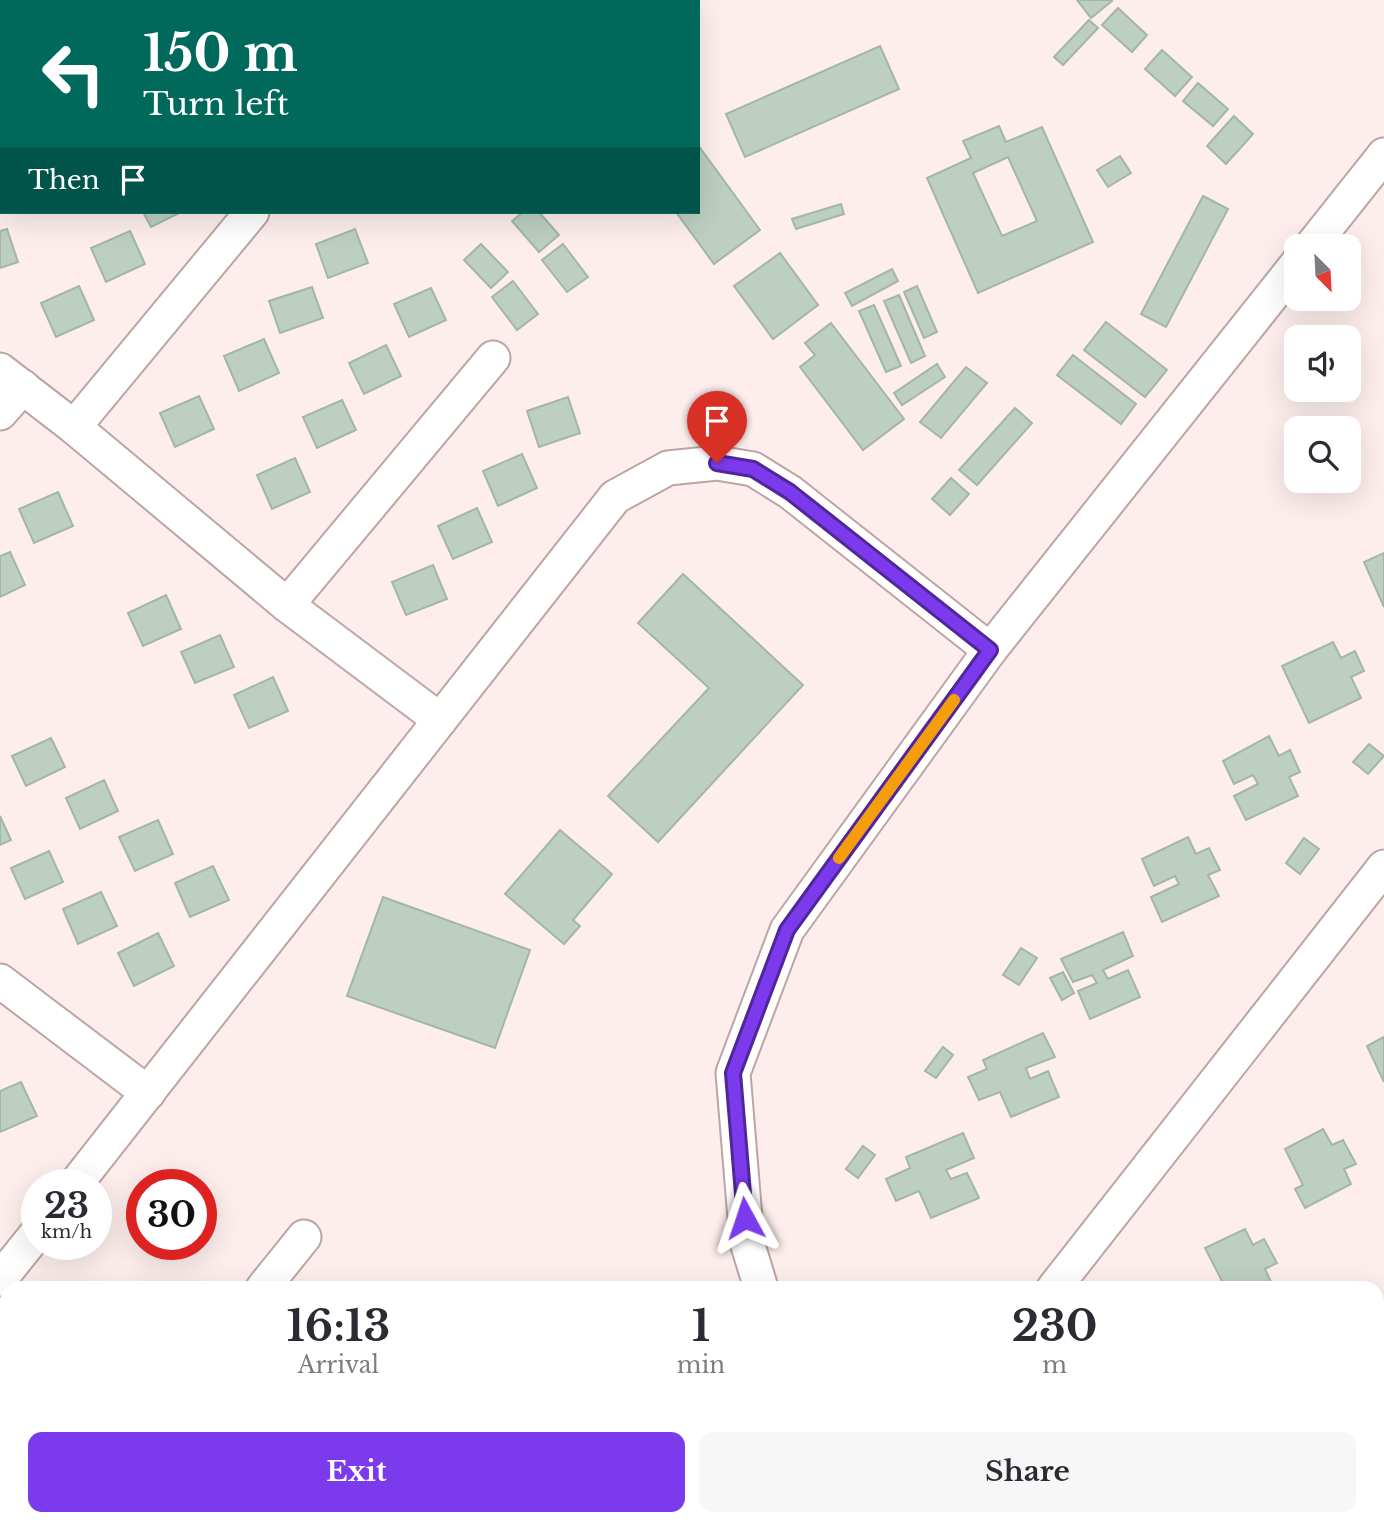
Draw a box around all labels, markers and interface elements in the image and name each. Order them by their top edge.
text: 150 m [143,23,298,84]
icon: left [28,28,119,119]
text: Turn left [143,84,289,124]
icon: arrive [114,161,152,199]
text: Then [28,164,100,196]
north arrow [1284,234,1362,312]
map controls [1284,234,1361,493]
button: sound [1284,325,1361,402]
pin [687,391,747,463]
icon: arrive [698,402,736,440]
button: search [1284,416,1361,493]
speed limit sign: 30 [126,1169,217,1260]
position arrow [708,1181,782,1255]
text: 23 [44,1184,89,1227]
text: km/h [41,1221,92,1243]
text: 16:13 [287,1300,390,1352]
text: 1 [692,1300,710,1352]
text: 230 [1012,1300,1097,1352]
text: Arrival [298,1351,379,1379]
text: min [677,1351,725,1379]
text: m [1042,1351,1067,1379]
button: Exit [28,1432,685,1512]
button: Share [699,1432,1356,1512]

